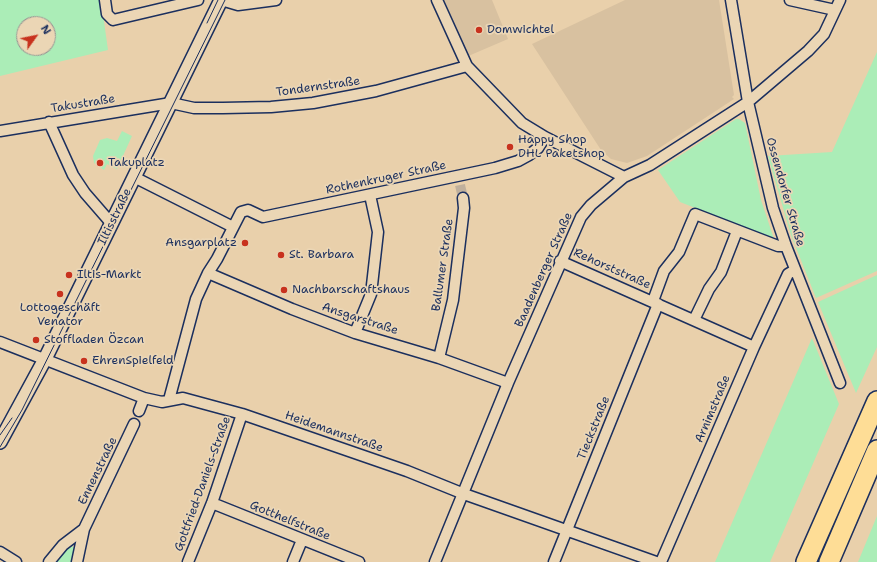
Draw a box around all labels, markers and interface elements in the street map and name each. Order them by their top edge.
north arrow [16,16,56,56]
text: N [37,22,54,37]
place label: Domwichtel [487,23,554,37]
marker: Domwichtel [474,25,484,35]
street label: Tondernstraße [275,74,361,100]
street label: Takustraße [50,92,116,116]
place label: Happy Shop DHL Paketshop [518,133,605,161]
street label: Ossendorfer Straße [763,136,807,248]
marker: Happy Shop DHL Paketshop [505,142,515,152]
place label: Takuplatz [108,156,165,170]
marker: Takuplatz [95,158,105,168]
street label: Rothenkruger Straße [324,158,448,198]
street label: Iltisstraße [95,186,135,248]
street label: Baadenberger Straße [512,210,576,330]
street label: Ballumer Straße [429,218,457,312]
place label: Ansgarplatz [165,236,237,250]
marker: Ansgarplatz [240,238,250,248]
street label: Rehorststraße [571,246,653,292]
place label: St. Barbara [289,248,354,262]
marker: St. Barbara [276,250,286,260]
place label: Iltis-Markt [77,268,142,282]
marker: Iltis-Markt [64,270,74,280]
place label: Nachbarschaftshaus [292,283,410,297]
marker: Nachbarschaftshaus [279,285,289,295]
marker: Lottogeschäft Venator [55,289,65,299]
street label: Ansgarstraße [320,300,400,338]
place label: Lottogeschäft Venator [20,301,100,329]
place label: Stoffladen Özcan [44,333,144,347]
marker: Stoffladen Özcan [31,335,41,345]
place label: EhrenSpielfeld [92,354,174,368]
marker: EhrenSpielfeld [79,356,89,366]
street label: Arnimstraße [692,373,734,445]
street label: Tieckstraße [575,394,613,462]
street label: Heidemannstraße [283,408,385,456]
street label: Gottfried-Daniels-Straße [172,414,234,554]
street label: Ennenstraße [75,435,121,507]
street label: Gotthelfstraße [248,498,332,544]

